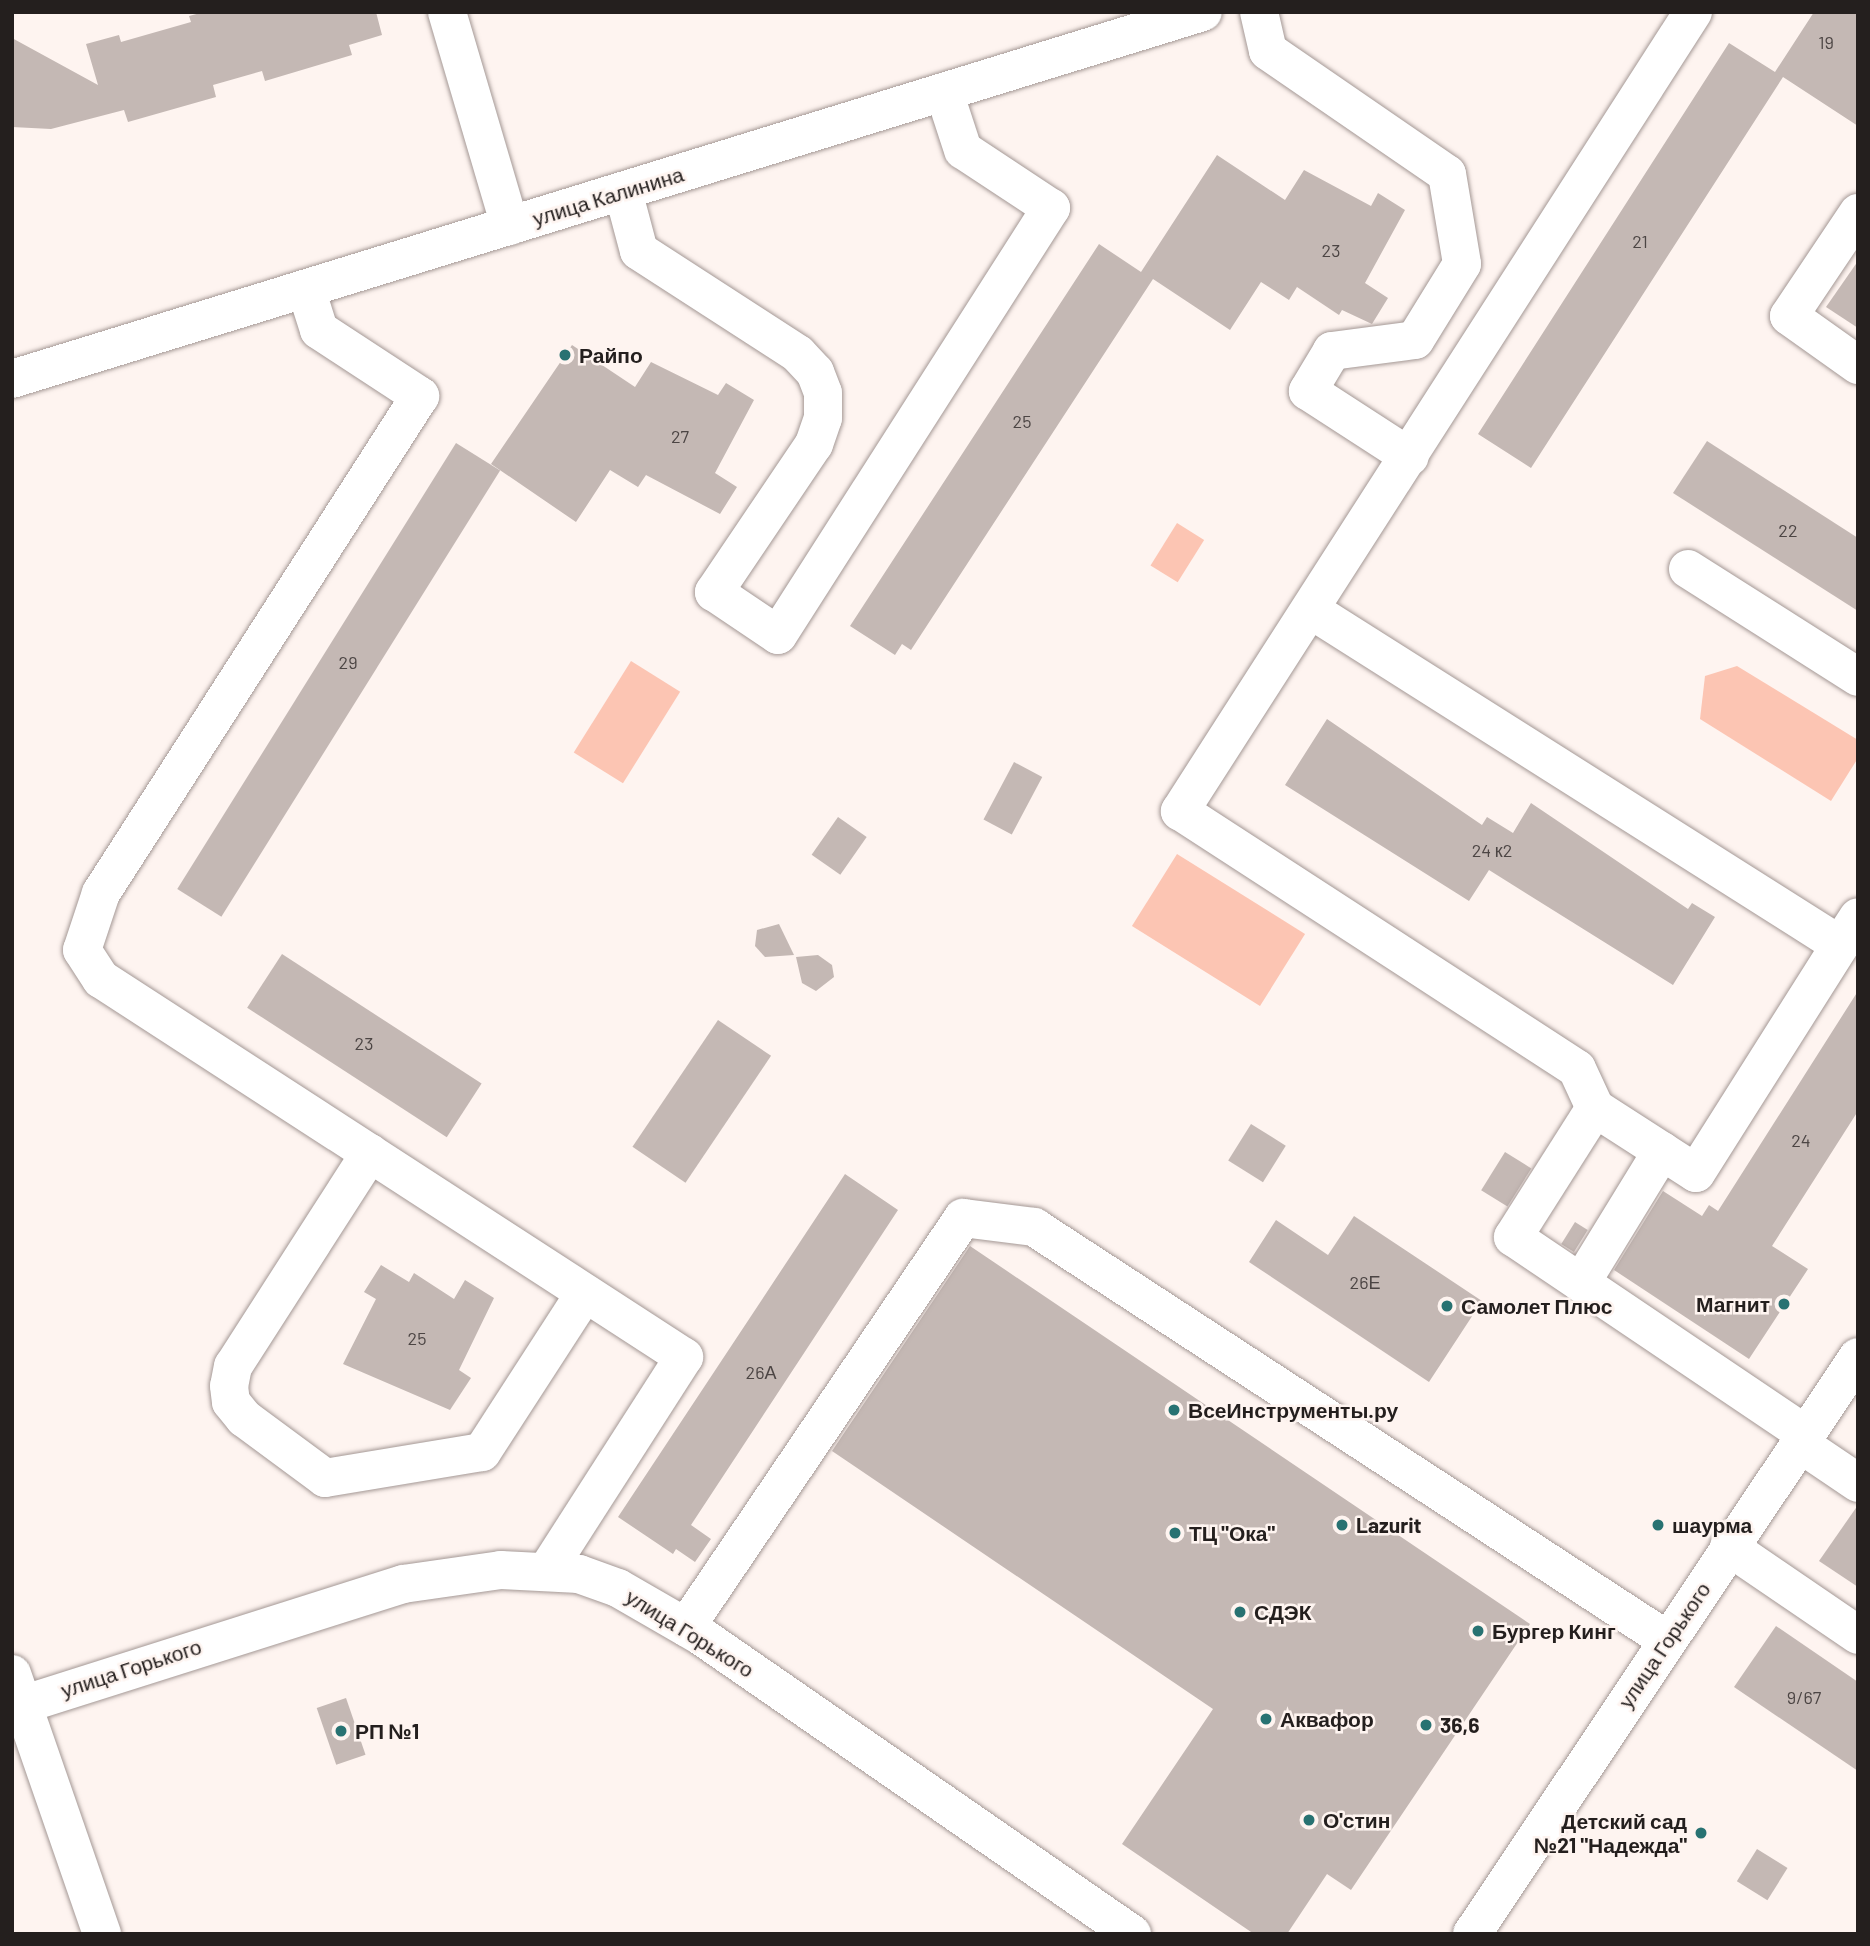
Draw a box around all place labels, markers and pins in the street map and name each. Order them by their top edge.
place label: Райпо [579,342,643,368]
marker: Райпо [557,347,573,363]
place label: Магнит [1696,1291,1770,1317]
place label: Самолет Плюс [1461,1293,1612,1319]
marker: Магнит [1776,1296,1792,1312]
marker: Самолет Плюс [1439,1298,1455,1314]
place label: ВсеИнструменты.ру [1188,1397,1398,1423]
marker: ВсеИнструменты.ру [1166,1402,1182,1418]
place label: Lazurit [1356,1512,1422,1538]
place label: шаурма [1672,1512,1752,1538]
marker: Lazurit [1334,1517,1350,1533]
marker: шаурма [1650,1517,1666,1533]
place label: ТЦ "Ока" [1189,1520,1275,1546]
marker: ТЦ "Ока" [1167,1525,1183,1541]
place label: СДЭК [1254,1599,1312,1625]
marker: СДЭК [1232,1604,1248,1620]
place label: Бургер Кинг [1492,1618,1616,1644]
marker: Бургер Кинг [1470,1623,1486,1639]
place label: Аквафор [1280,1706,1374,1732]
marker: Аквафор [1258,1711,1274,1727]
place label: 36,6 [1440,1712,1479,1738]
marker: 36,6 [1418,1717,1434,1733]
place label: РП №1 [355,1718,419,1744]
marker: РП №1 [333,1723,349,1739]
place label: О'стин [1323,1807,1390,1833]
place label: Детский сад №21 "Надежда" [1534,1808,1687,1858]
marker: О'стин [1301,1812,1317,1828]
marker: Детский сад №21 "Надежда" [1693,1825,1709,1841]

